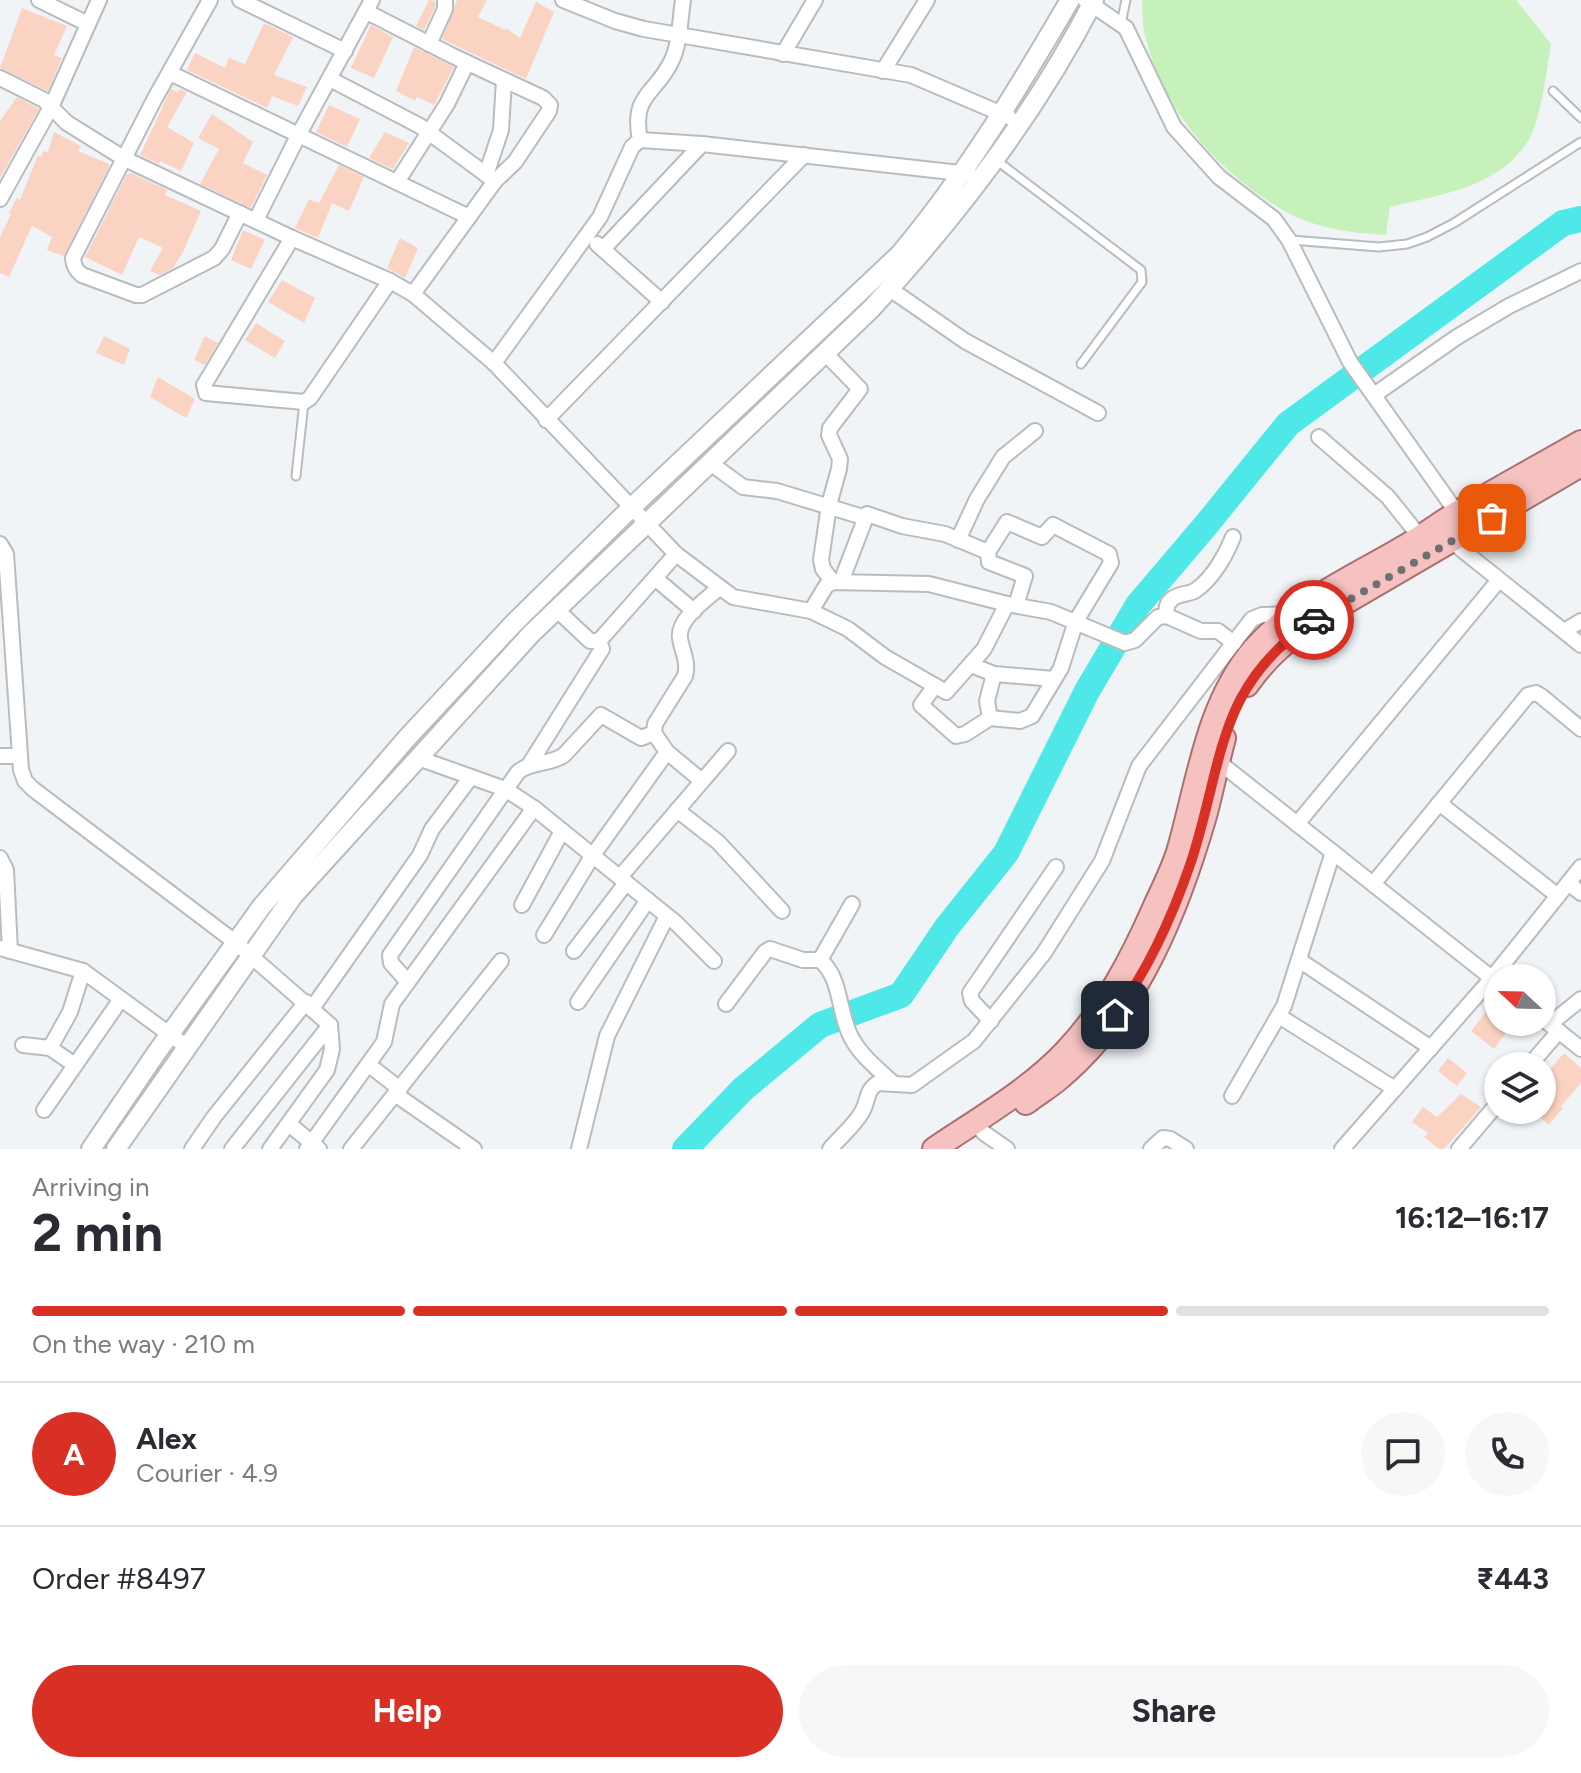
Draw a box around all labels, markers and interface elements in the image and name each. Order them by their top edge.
pin [1458,484,1526,552]
icon: bag [1470,496,1514,540]
courier [1274,580,1354,660]
icon: car [1292,598,1336,642]
north arrow [1484,964,1556,1036]
map controls [1484,964,1556,1124]
pin [1081,981,1149,1049]
icon: home [1093,993,1137,1037]
button: layers [1484,1052,1556,1124]
text: Arriving in [32,1171,150,1203]
text: 16:12–16:17 [1395,1199,1549,1236]
text: 2 min [32,1202,163,1264]
text: On the way · 210 m [32,1328,255,1360]
button: chat [1361,1412,1445,1496]
button: phone [1465,1412,1549,1496]
text: Alex [136,1420,197,1457]
text: A [63,1436,85,1473]
text: Courier · 4.9 [136,1457,278,1489]
text: Order #8497 [32,1560,206,1597]
text: ₹443 [1476,1560,1549,1597]
button: Help [32,1665,783,1757]
button: Share [799,1665,1549,1757]

